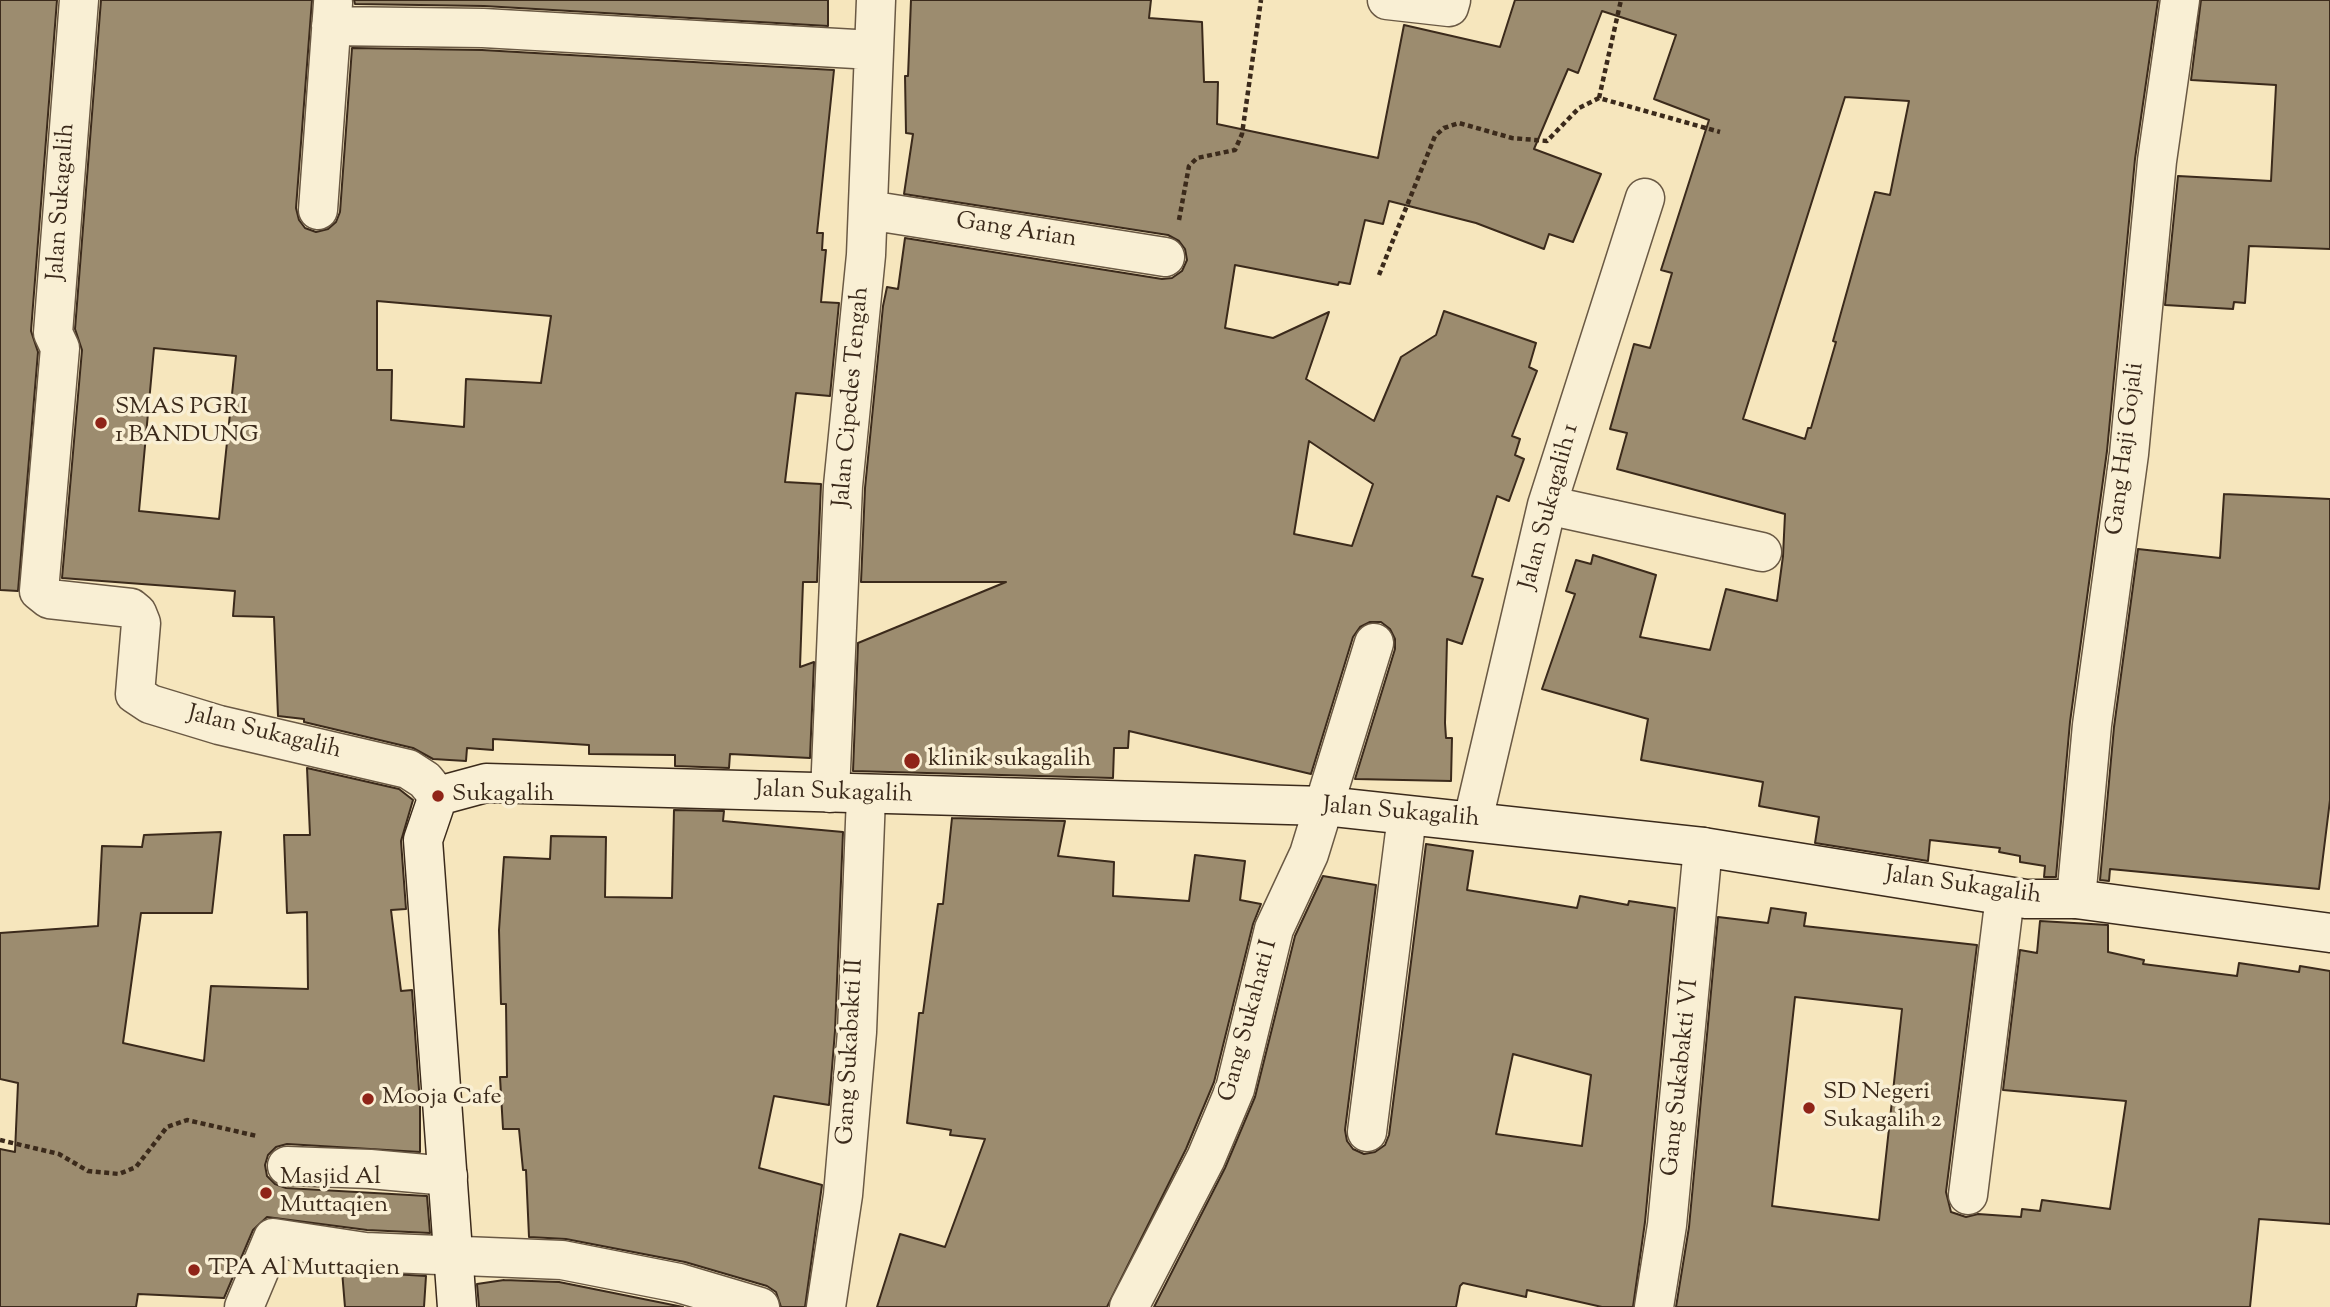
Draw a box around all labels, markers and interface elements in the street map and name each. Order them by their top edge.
street label: Jalan Sukagalih [43,122,83,282]
street label: Gang Arian [954,208,1078,256]
street label: Jalan Cipedes Tengah [829,286,877,508]
street label: Gang Haji Gojali [2102,361,2152,537]
place label: SMAS PGRI 1 BANDUNG [115,395,259,451]
marker: SMAS PGRI 1 BANDUNG [93,415,109,431]
street label: Jalan Sukagalih 1 [1515,421,1587,593]
street label: Jalan Sukagalih [184,701,344,767]
place label: klinik sukagalih [928,747,1091,775]
marker: klinik sukagalih [902,751,922,771]
street label: Jalan Sukagalih [755,777,913,811]
place label: Sukagalih [452,782,554,810]
marker: Sukagalih [430,788,446,804]
street label: Jalan Sukagalih [1321,793,1481,835]
street label: Jalan Sukagalih [1883,862,2043,912]
street label: Gang Sukahati I [1215,937,1285,1105]
street label: Gang Sukabakti II [833,958,871,1146]
street label: Gang Sukabakti VI [1657,978,1707,1178]
place label: SD Negeri Sukagalih 2 [1823,1080,1942,1136]
place label: Mooja Cafe [382,1085,502,1113]
marker: Mooja Cafe [360,1091,376,1107]
marker: SD Negeri Sukagalih 2 [1801,1100,1817,1116]
place label: Masjid Al Muttaqien [280,1165,388,1221]
marker: Masjid Al Muttaqien [258,1185,274,1201]
place label: TPA Al Muttaqien [208,1256,400,1284]
marker: TPA Al Muttaqien [186,1262,202,1278]

